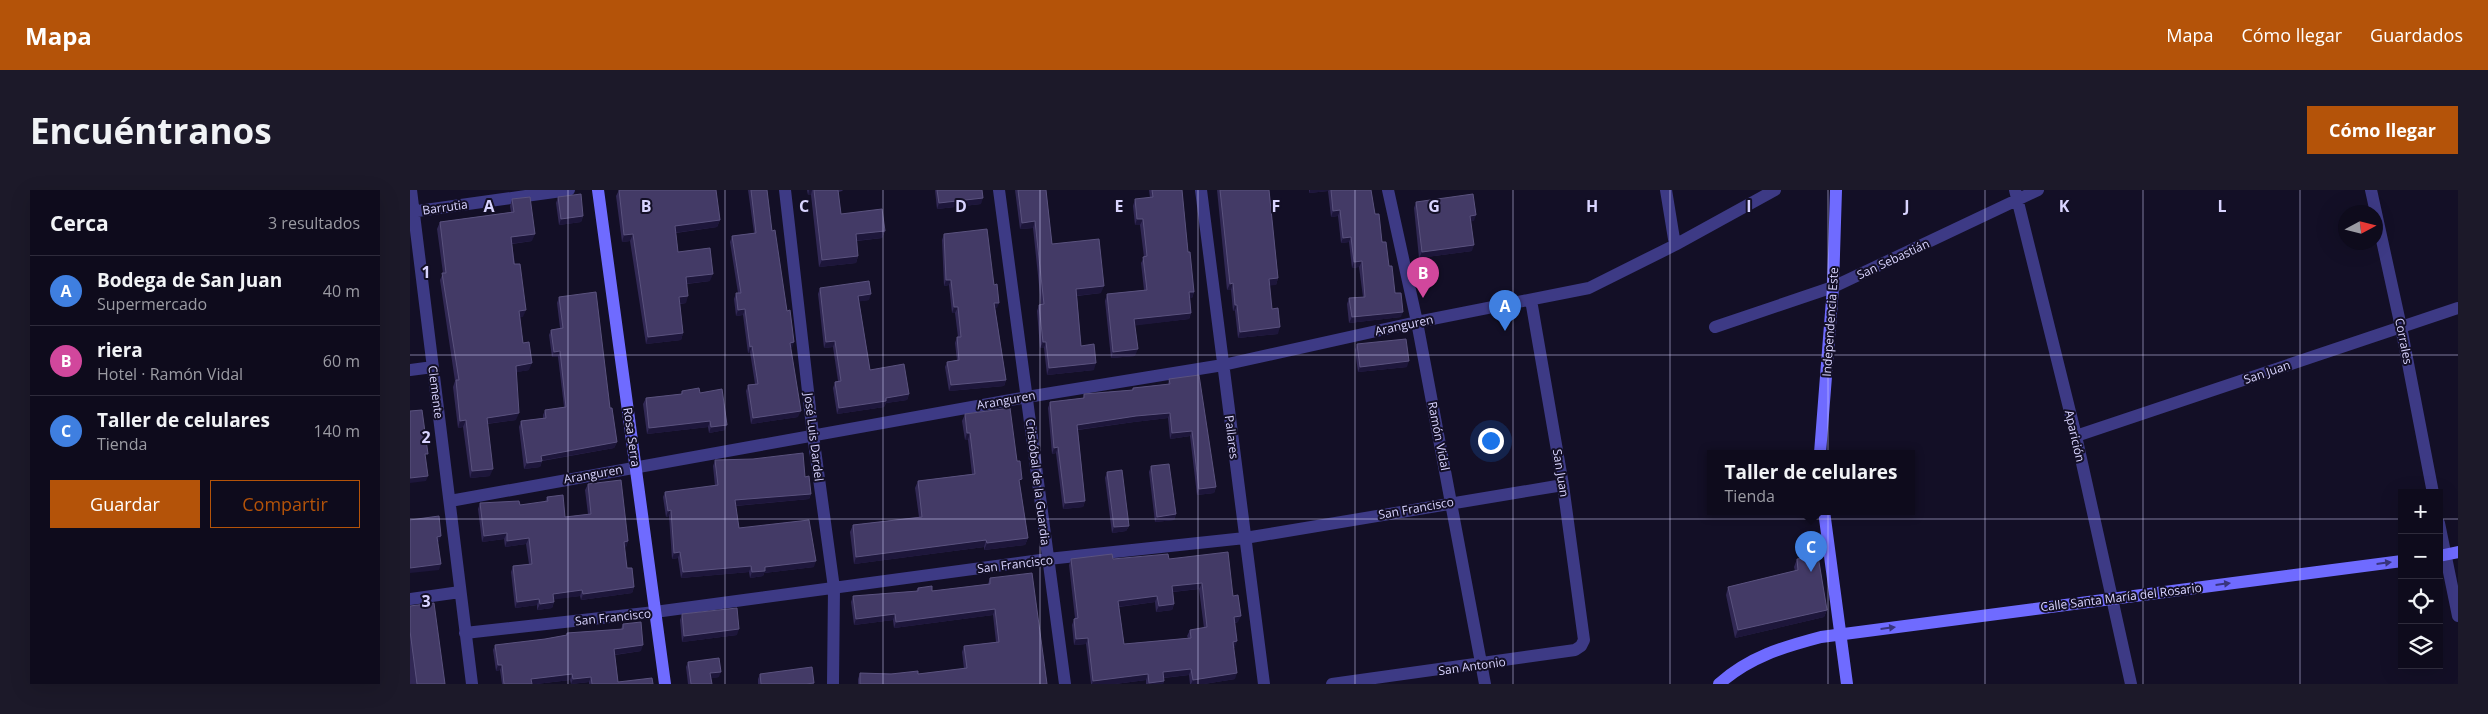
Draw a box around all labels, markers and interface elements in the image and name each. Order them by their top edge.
text: Mapa [25,19,92,52]
text: Mapa [2166,23,2213,47]
text: Cómo llegar [2241,23,2342,47]
text: Guardados [2370,23,2463,47]
button: Cómo llegar [2307,106,2458,154]
text: Encuéntranos [30,107,272,154]
street label: Barrutia [421,195,469,219]
text: A [483,195,495,217]
text: B [641,195,651,217]
text: C [799,195,809,217]
text: D [955,195,967,217]
text: E [1115,195,1124,217]
text: F [1272,195,1280,217]
text: G [1428,195,1440,217]
text: H [1586,195,1598,217]
text: I [1746,195,1752,217]
text: J [1902,195,1910,217]
text: K [2059,195,2070,217]
text: L [2217,195,2227,217]
north arrow [2338,205,2383,250]
text: Cerca [50,209,109,237]
text: 3 resultados [268,212,360,234]
street label: San Sebastián [1854,235,1932,283]
pin: B [1407,257,1439,298]
text: 1 [421,261,431,283]
street label: Independencia Este [1818,266,1842,377]
text: Bodega de San Juan [97,267,282,293]
text: A [60,280,72,302]
text: 40 m [323,280,360,302]
pin: A [1489,290,1521,331]
text: Supermercado [97,293,207,315]
street label: Aranguren [1373,311,1435,339]
street label: Corrales [2391,316,2417,366]
text: riera [97,337,143,363]
text: B [61,350,71,372]
text: 60 m [323,350,360,372]
street label: San Juan [2241,356,2293,388]
text: Hotel · Ramón Vidal [97,363,243,385]
street label: Clemente [424,364,448,420]
street label: Aranguren [975,386,1037,414]
street label: José Luis Dardel [800,391,828,482]
street label: Ramón Vidal [1424,400,1454,472]
street label: Rosa Serra [619,406,645,468]
text: Taller de celulares [97,407,270,433]
street label: Aparición [2061,408,2089,464]
street label: Pallares [1221,414,1243,460]
street label: Cristóbal de la Guardia [1022,418,1054,546]
text: C [61,420,71,442]
text: 140 m [314,420,360,442]
text: 2 [421,426,431,448]
your location [1478,428,1504,454]
text: Tienda [97,433,147,455]
street label: San Juan [1549,448,1573,498]
popup [1707,450,1915,515]
text: Taller de celulares [1725,459,1897,485]
street label: Aranguren [562,460,624,488]
button: Guardar [50,480,200,528]
button: Compartir [210,480,360,528]
text: Tienda [1725,485,1775,507]
map controls [2398,489,2443,669]
button: + [2398,489,2443,534]
street label: San Francisco [1377,493,1455,523]
pin: C [1795,531,1827,572]
button: − [2398,534,2443,579]
street label: San Francisco [976,551,1054,577]
one-way arrow [2376,559,2392,567]
street label: Calle Santa María del Rosario [2039,579,2203,615]
button: locate [2398,579,2443,624]
one-way arrow [2215,580,2231,588]
text: 3 [421,590,431,612]
street label: San Francisco [574,605,652,629]
one-way arrow [1881,624,1897,632]
button: layers [2398,624,2443,669]
street label: San Antonio [1437,653,1507,679]

